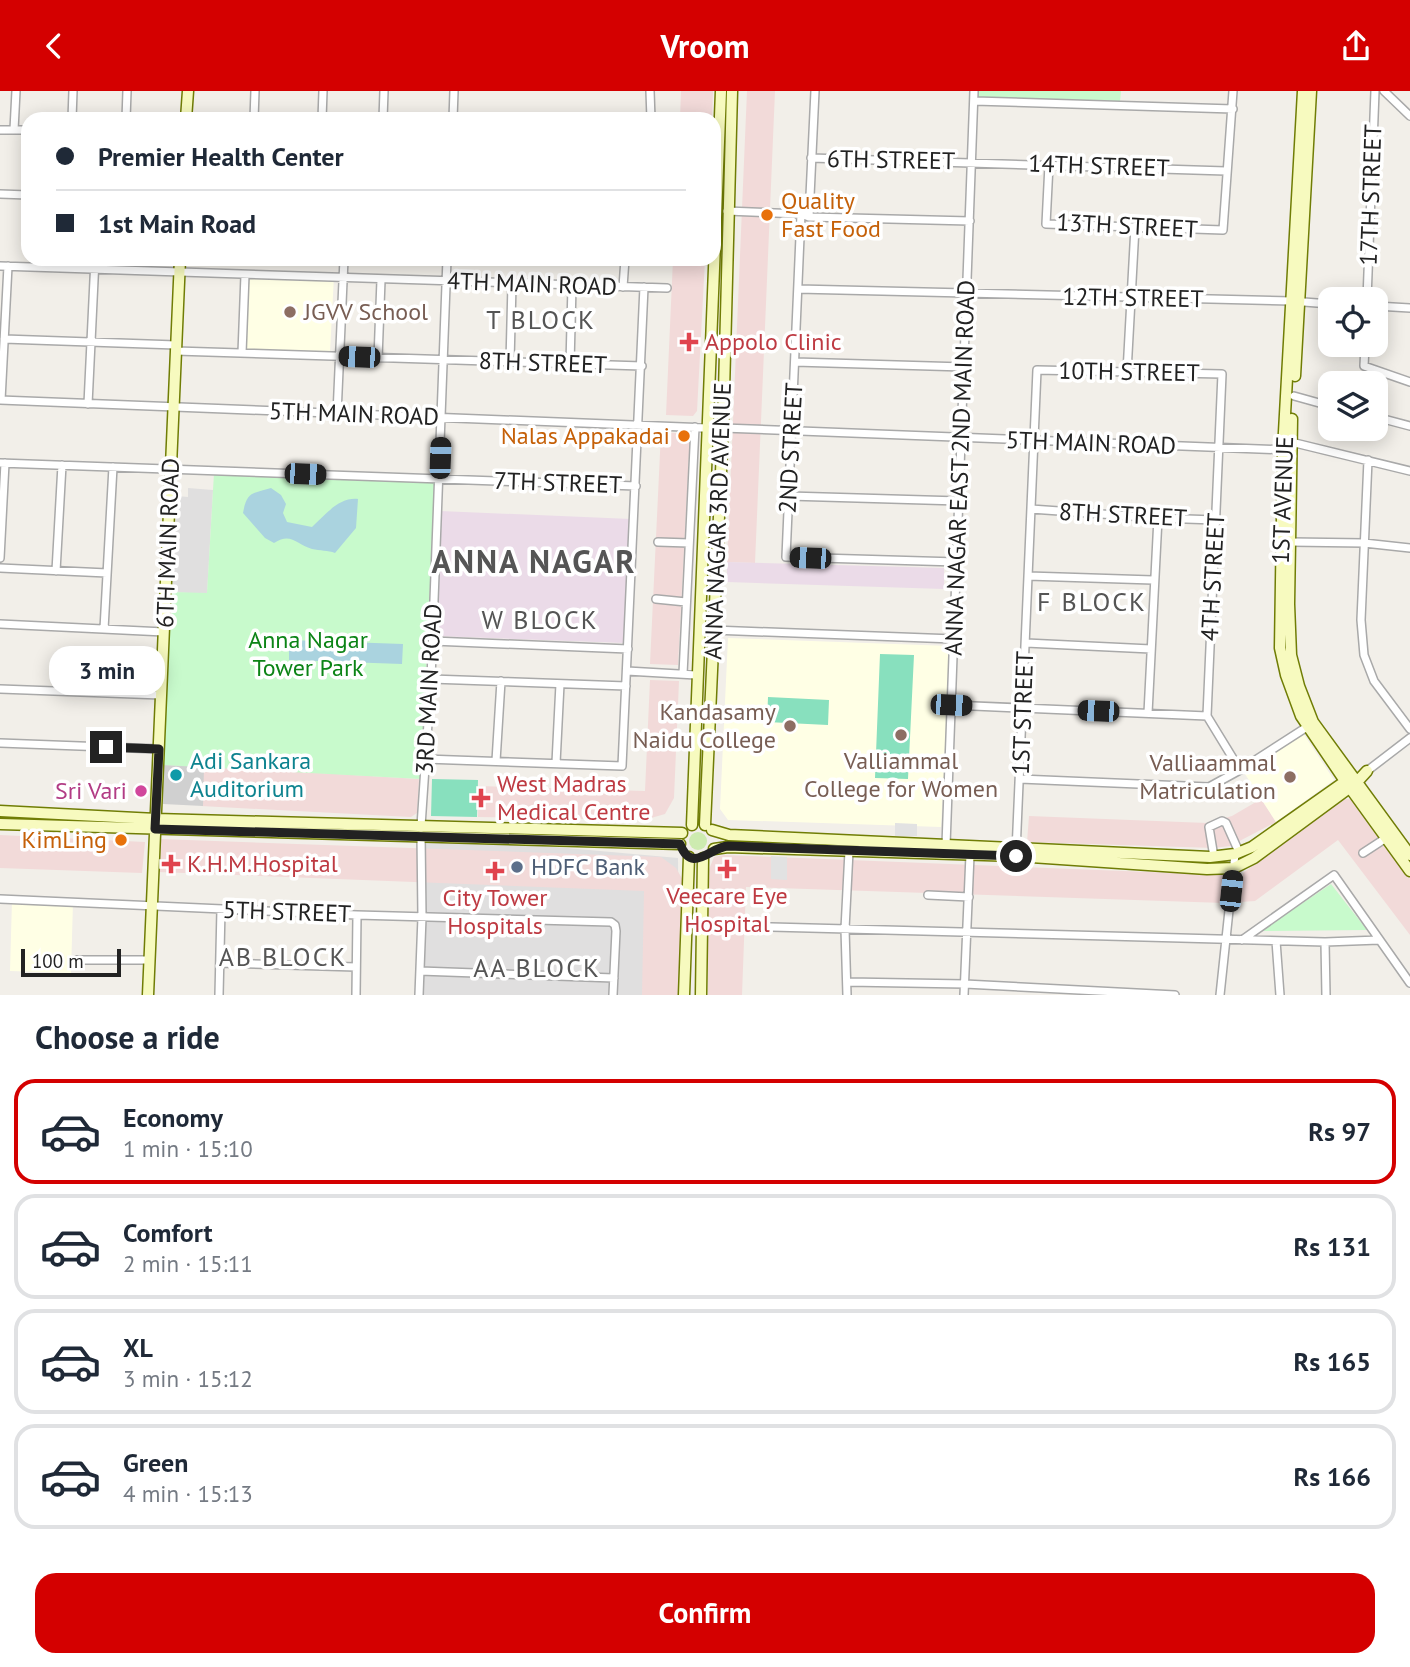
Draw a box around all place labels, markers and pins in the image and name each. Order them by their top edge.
place label: Quality Fast Food [781,185,881,244]
marker: Quality Fast Food [759,207,775,223]
place label: JGVV School [303,296,428,327]
marker: JGVV School [282,304,298,320]
place label: Appolo Clinic [705,326,842,357]
marker: Appolo Clinic [679,332,699,352]
place label: Nalas Appakadai [501,420,670,451]
marker: Nalas Appakadai [676,428,692,444]
place label: Kandasamy Naidu College [633,696,776,755]
marker: Kandasamy Naidu College [782,718,798,734]
marker: Valliammal College for Women [893,727,909,743]
place label: Adi Sankara Auditorium [190,745,311,804]
place label: Valliammal College for Women [804,745,998,804]
place label: Valliaammal Matriculation [1139,747,1276,806]
marker: Adi Sankara Auditorium [168,767,184,783]
place label: West Madras Medical Centre [497,768,650,827]
marker: Valliaammal Matriculation [1282,769,1298,785]
place label: Sri Vari [55,775,127,806]
marker: Sri Vari [133,783,149,799]
marker: West Madras Medical Centre [471,788,491,808]
place label: KimLing [22,824,107,855]
marker: KimLing [113,832,129,848]
place label: K.H.M.Hospital [187,848,338,879]
place label: HDFC Bank [531,851,645,882]
marker: K.H.M.Hospital [161,854,181,874]
marker: HDFC Bank [509,859,525,875]
marker: Veecare Eye Hospital [717,859,737,879]
marker: City Tower Hospitals [485,861,505,881]
place label: Veecare Eye Hospital [665,880,788,939]
place label: City Tower Hospitals [443,882,547,941]

